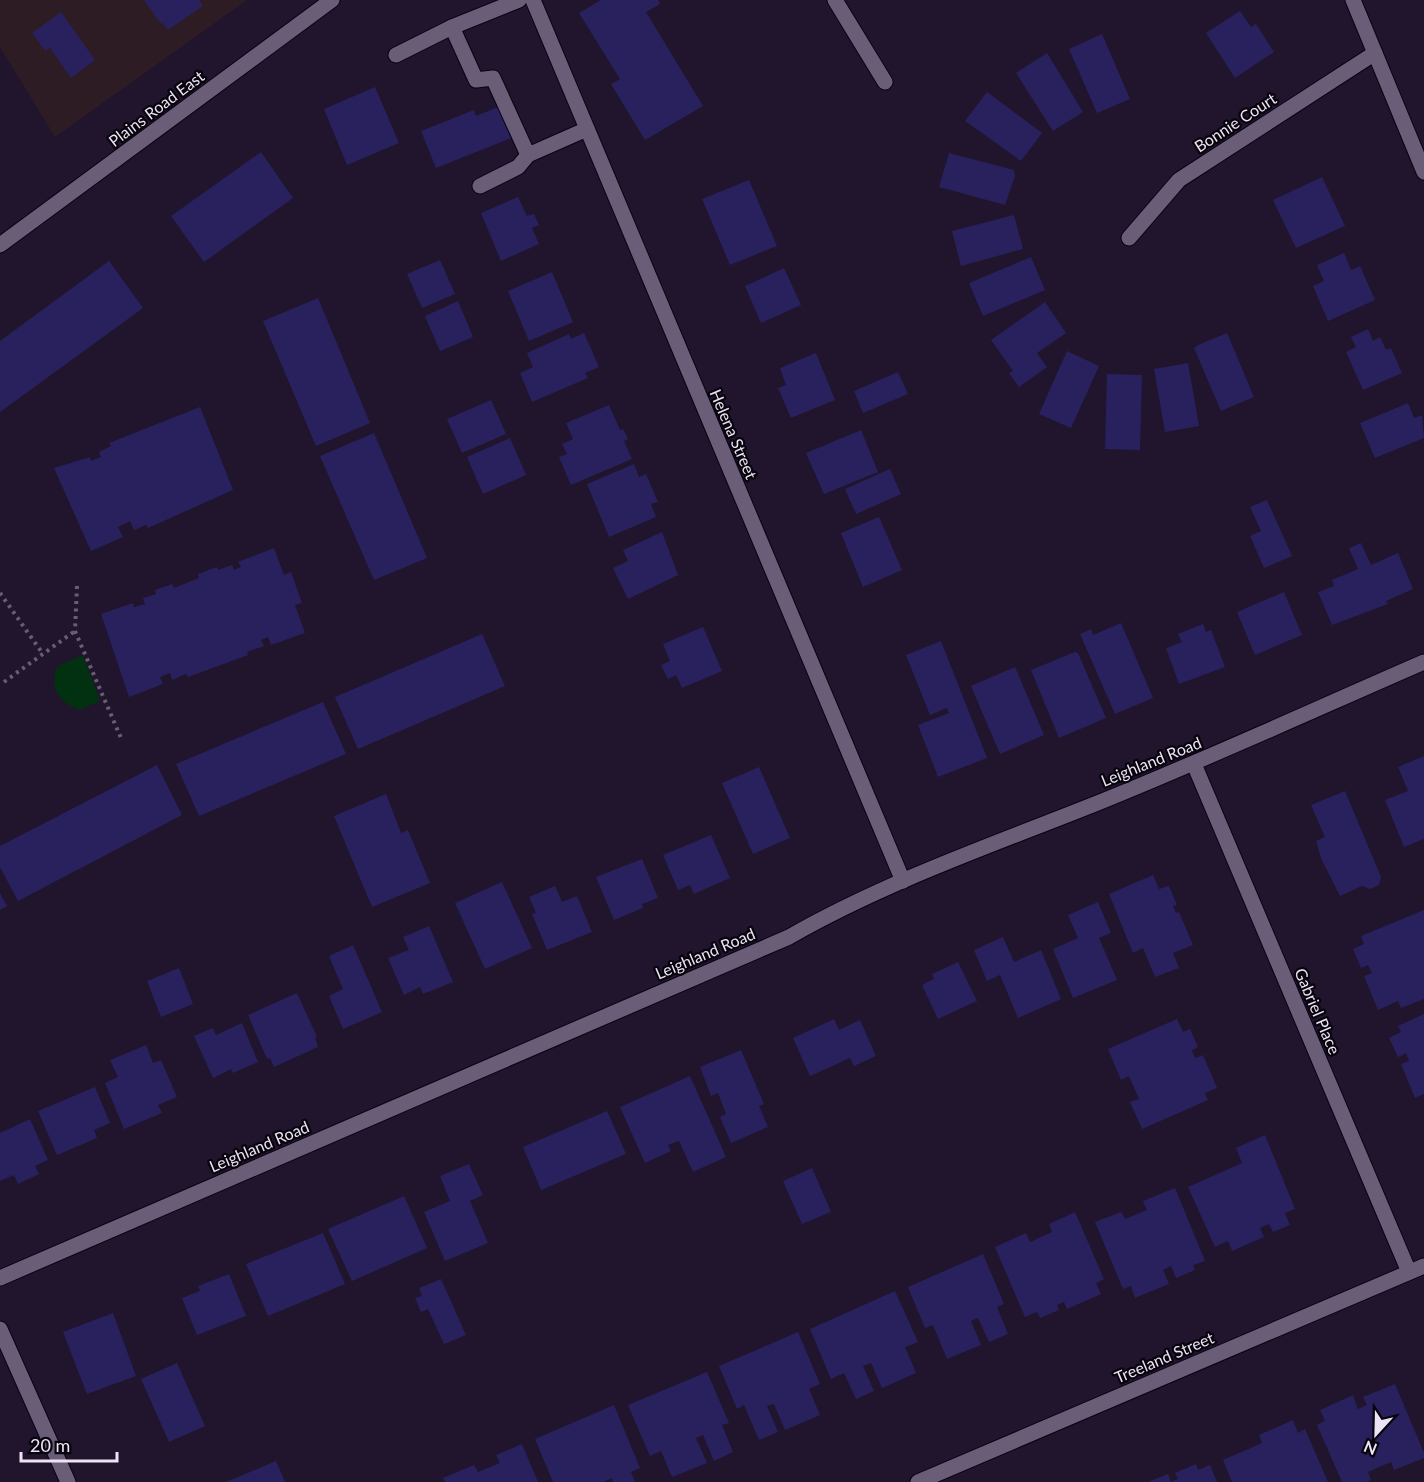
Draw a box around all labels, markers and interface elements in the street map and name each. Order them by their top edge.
street label: Plains Road East [105,66,208,150]
street label: Bonnie Court [1191,88,1280,155]
street label: Helena Street [707,386,762,482]
street label: Leighland Road [1098,732,1204,790]
street label: Leighland Road [652,923,758,983]
street label: Gabriel Place [1291,965,1345,1057]
street label: Leighland Road [206,1116,312,1176]
street label: Treeland Street [1112,1327,1217,1386]
north arrow [1346,1404,1406,1464]
scale bar [21,1425,117,1463]
text: 20 m [30,1434,70,1456]
text: N [1361,1437,1379,1459]

